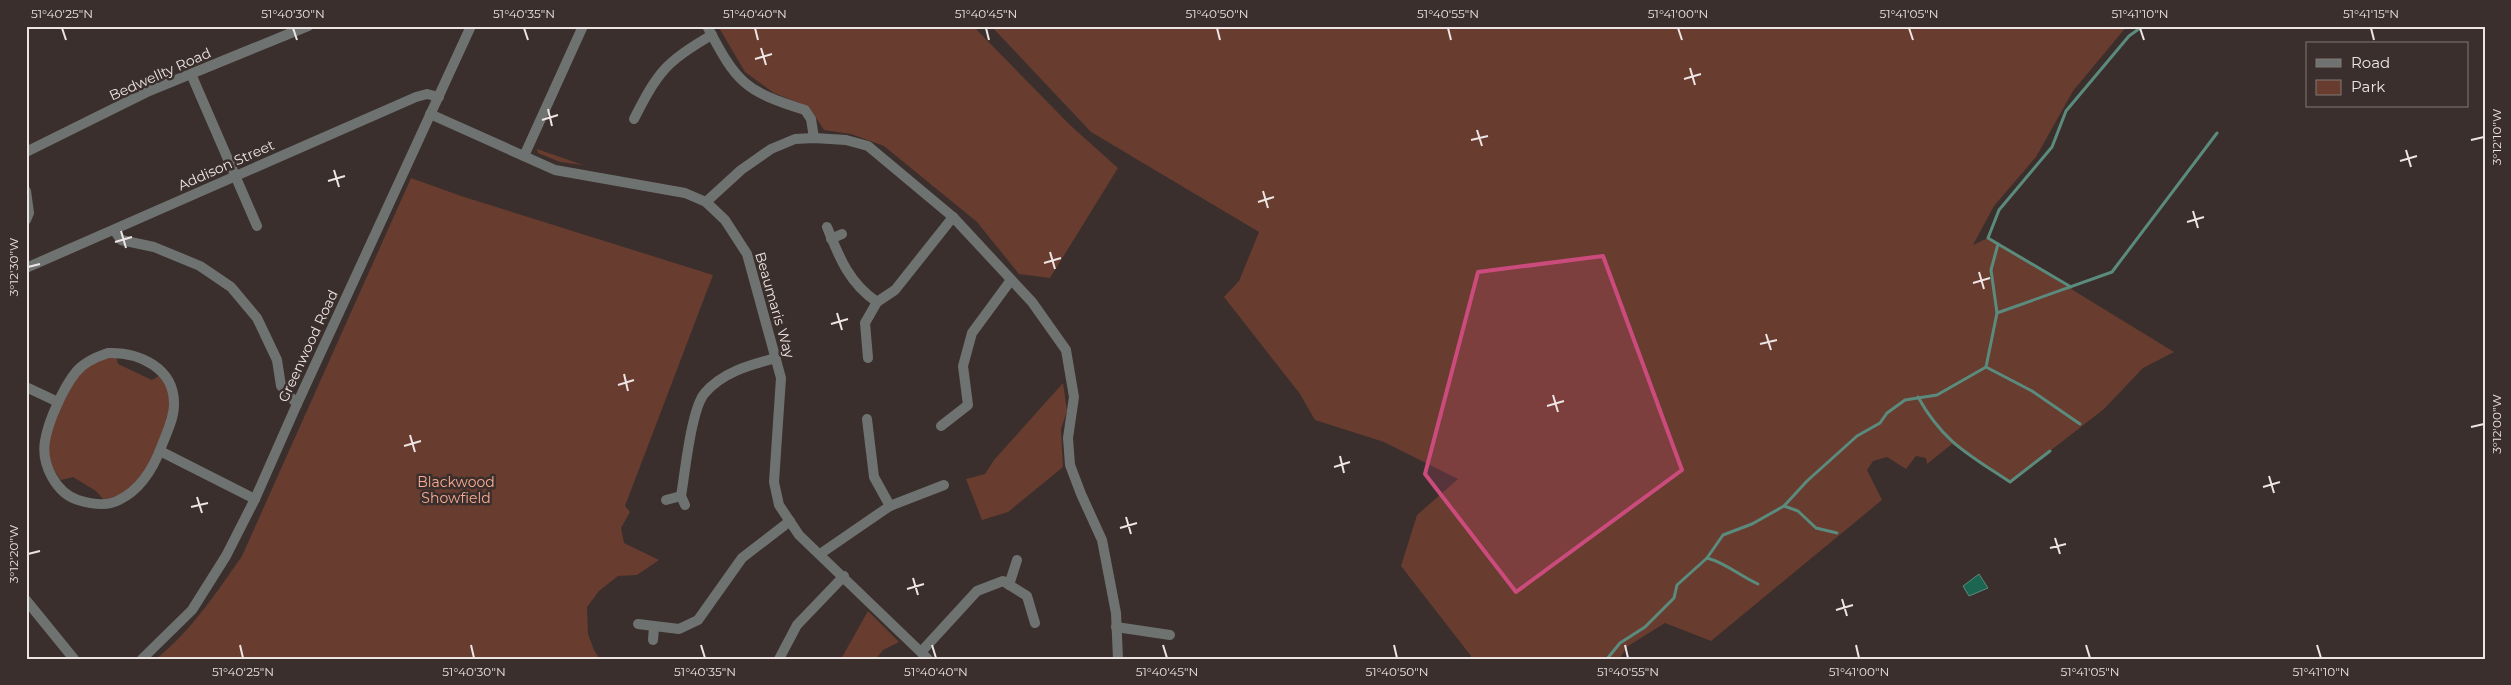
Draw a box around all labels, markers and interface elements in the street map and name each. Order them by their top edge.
text: 51°40'25"N [31,6,93,21]
text: 51°40'30"N [261,6,325,21]
text: 51°40'35"N [493,6,555,21]
text: 51°40'40"N [723,6,787,21]
text: 51°40'45"N [955,6,1017,21]
text: 51°40'50"N [1185,6,1249,21]
text: 51°40'55"N [1417,6,1479,21]
text: 51°41'00"N [1648,6,1708,21]
text: 51°41'05"N [1879,6,1939,21]
text: 51°41'10"N [2111,6,2169,21]
text: 51°41'15"N [2343,6,2399,21]
legend [2306,42,2468,108]
street label: Bedwellty Road [106,44,214,104]
text: Road [2351,53,2390,72]
text: Park [2351,77,2385,96]
text: 3°12'10"W [2489,109,2504,165]
street label: Addison Street [175,136,277,194]
text: 3°12'30"W [6,238,21,296]
street label: Beaumaris Way [751,250,799,361]
street label: Greenwood Road [274,287,342,405]
text: 3°12'00"W [2489,394,2504,454]
park label: Blackwood Showfield [417,473,495,507]
text: 3°12'20"W [6,525,21,583]
text: 51°40'25"N [212,664,274,679]
text: 51°40'30"N [442,664,506,679]
text: 51°40'35"N [674,664,736,679]
text: 51°40'40"N [904,664,968,679]
text: 51°40'45"N [1136,664,1198,679]
text: 51°40'50"N [1365,664,1429,679]
text: 51°40'55"N [1597,664,1659,679]
text: 51°41'00"N [1829,664,1889,679]
text: 51°41'05"N [2060,664,2120,679]
text: 51°41'10"N [2292,664,2350,679]

